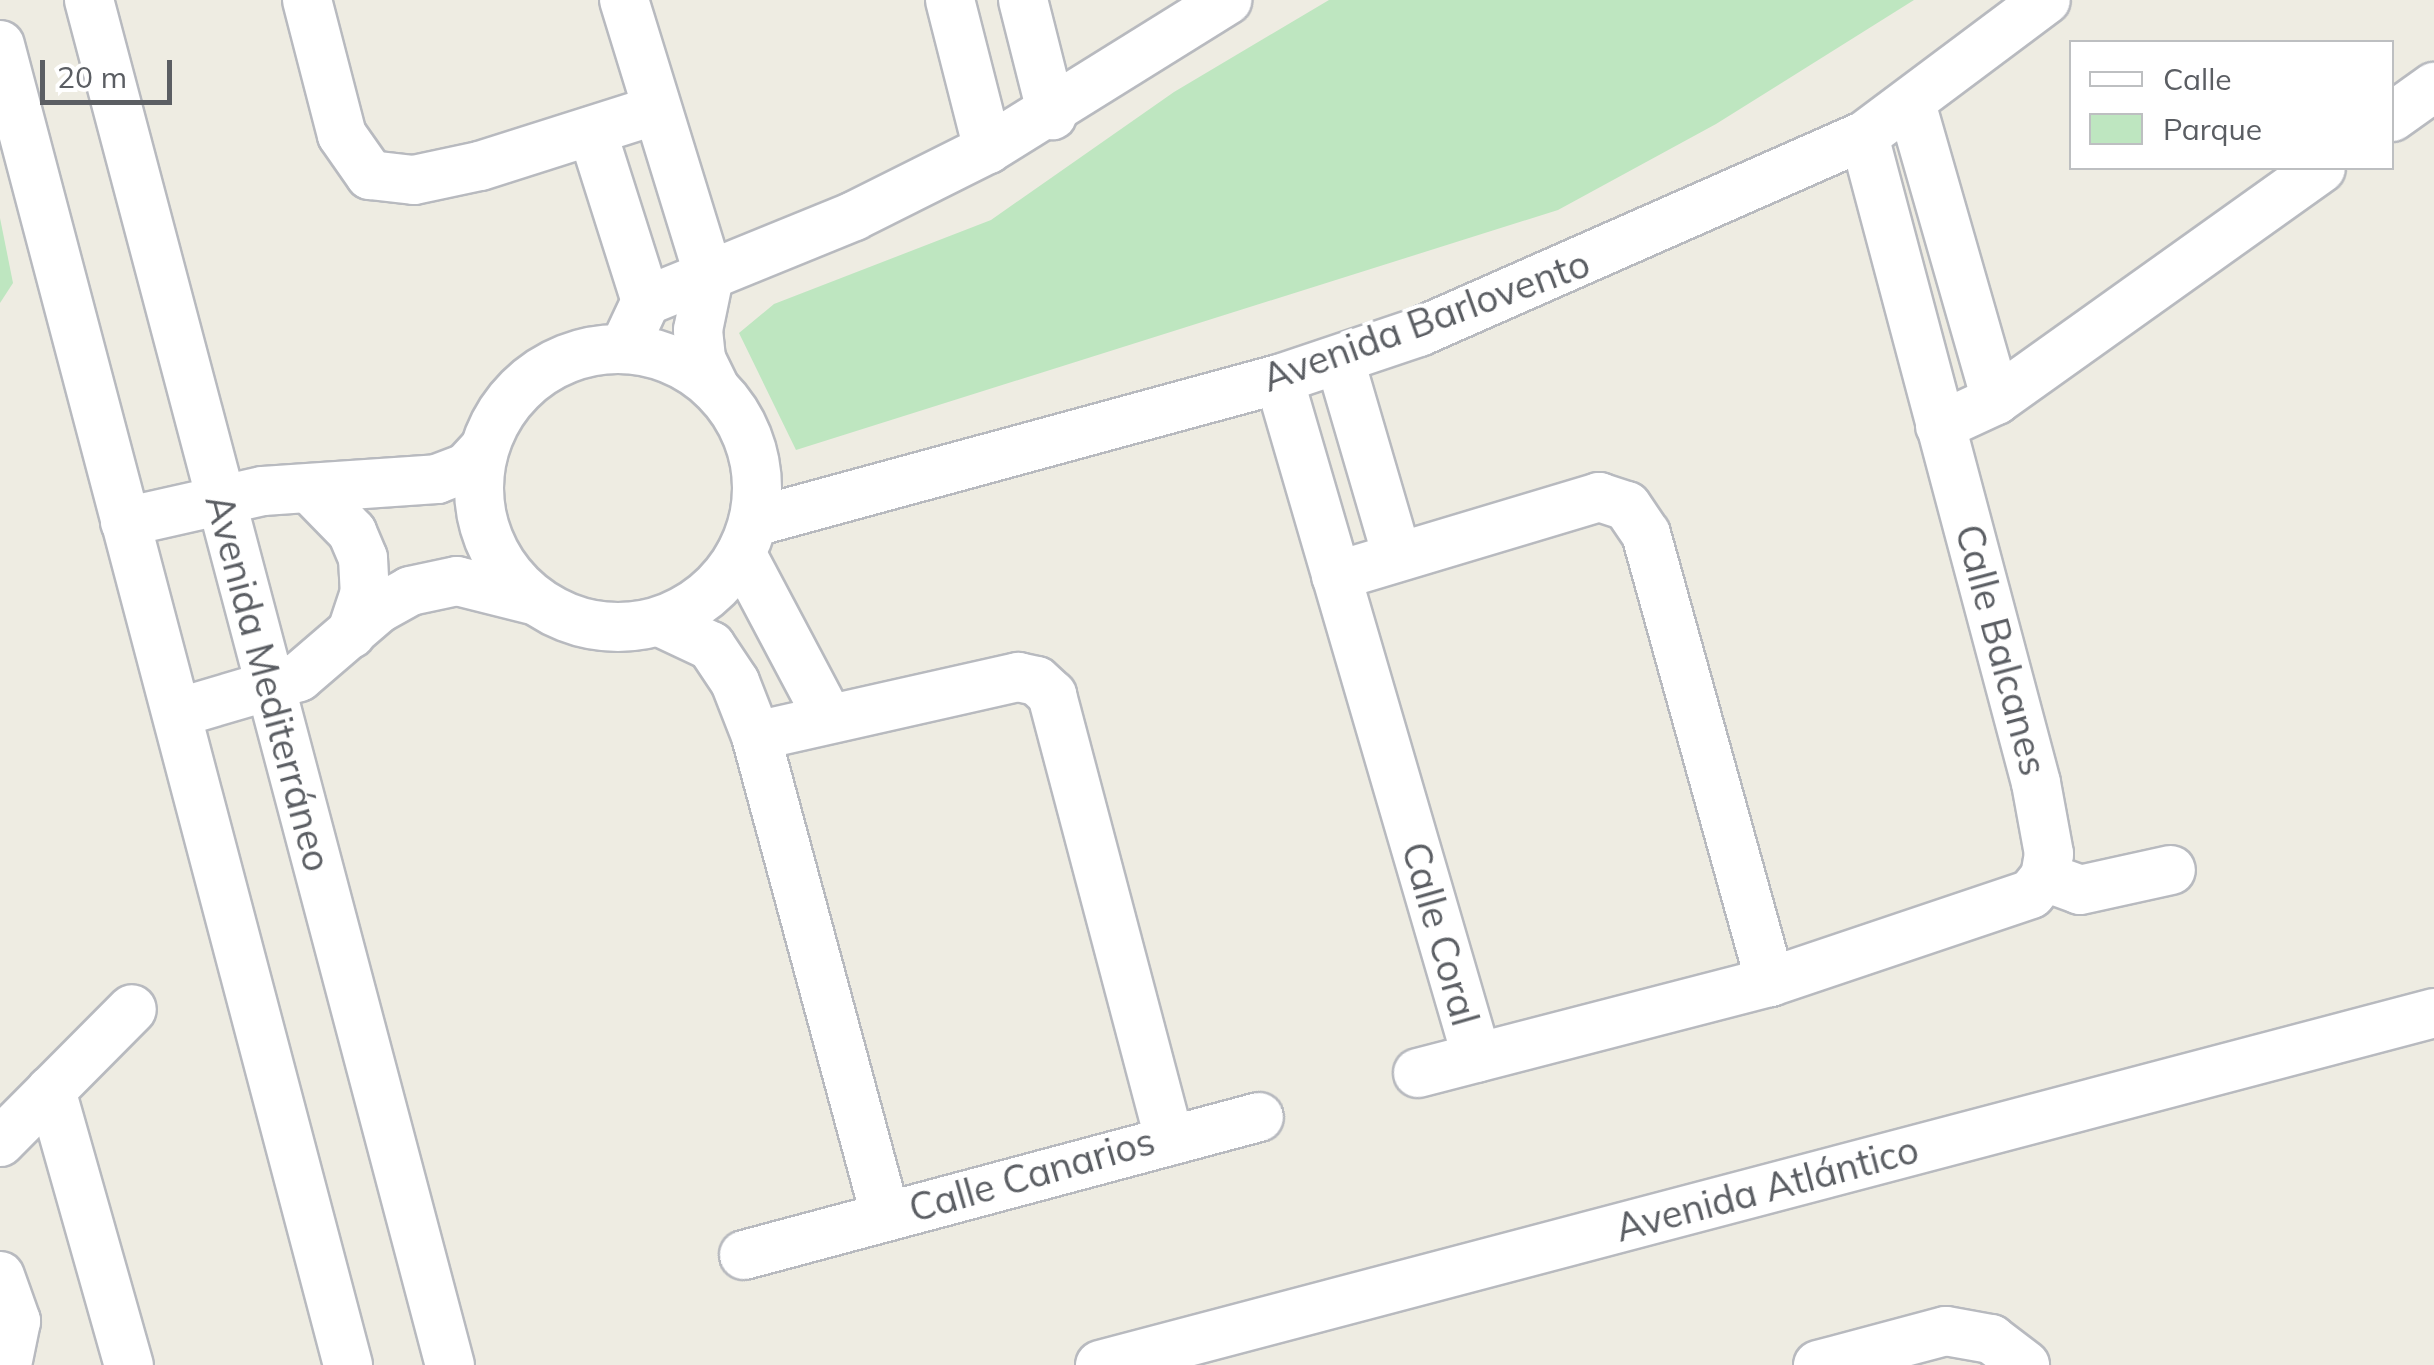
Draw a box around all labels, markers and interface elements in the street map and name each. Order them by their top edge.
scale bar [45,40,178,102]
legend [2069,40,2394,170]
text: 20 m [57,58,127,96]
text: Calle [2163,60,2232,98]
text: Parque [2163,110,2262,148]
street label: Avenida Barlovento [1256,241,1596,401]
street label: Avenida Mediterráneo [196,490,340,876]
street label: Calle Balcanes [1946,520,2056,780]
street label: Calle Coral [1392,837,1488,1031]
street label: Calle Canarios [904,1118,1160,1232]
street label: Avenida Atlántico [1611,1127,1923,1251]

